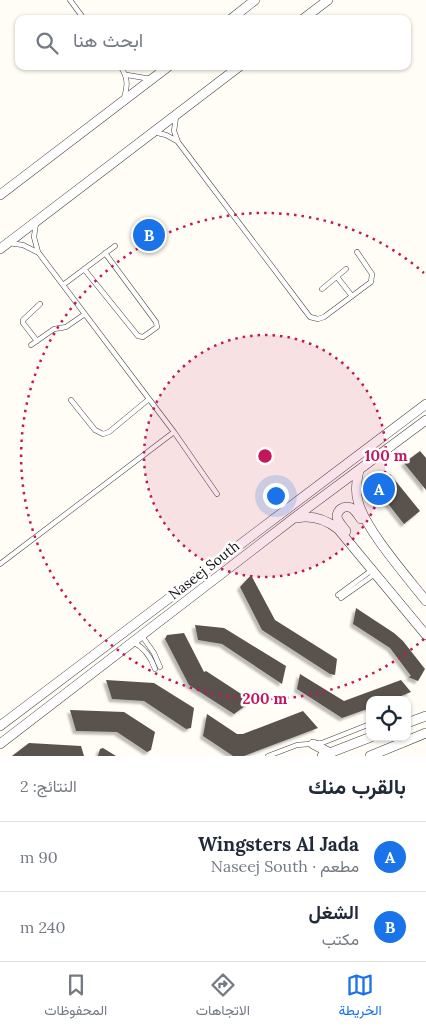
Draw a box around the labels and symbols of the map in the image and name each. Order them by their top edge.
pin: B [133,216,165,254]
text: 100 m [365,446,408,465]
centre of rings [256,447,274,465]
pin: A [363,470,395,508]
your location [263,483,289,509]
street label: Naseej South [165,537,243,603]
text: 200 m [243,689,288,708]

